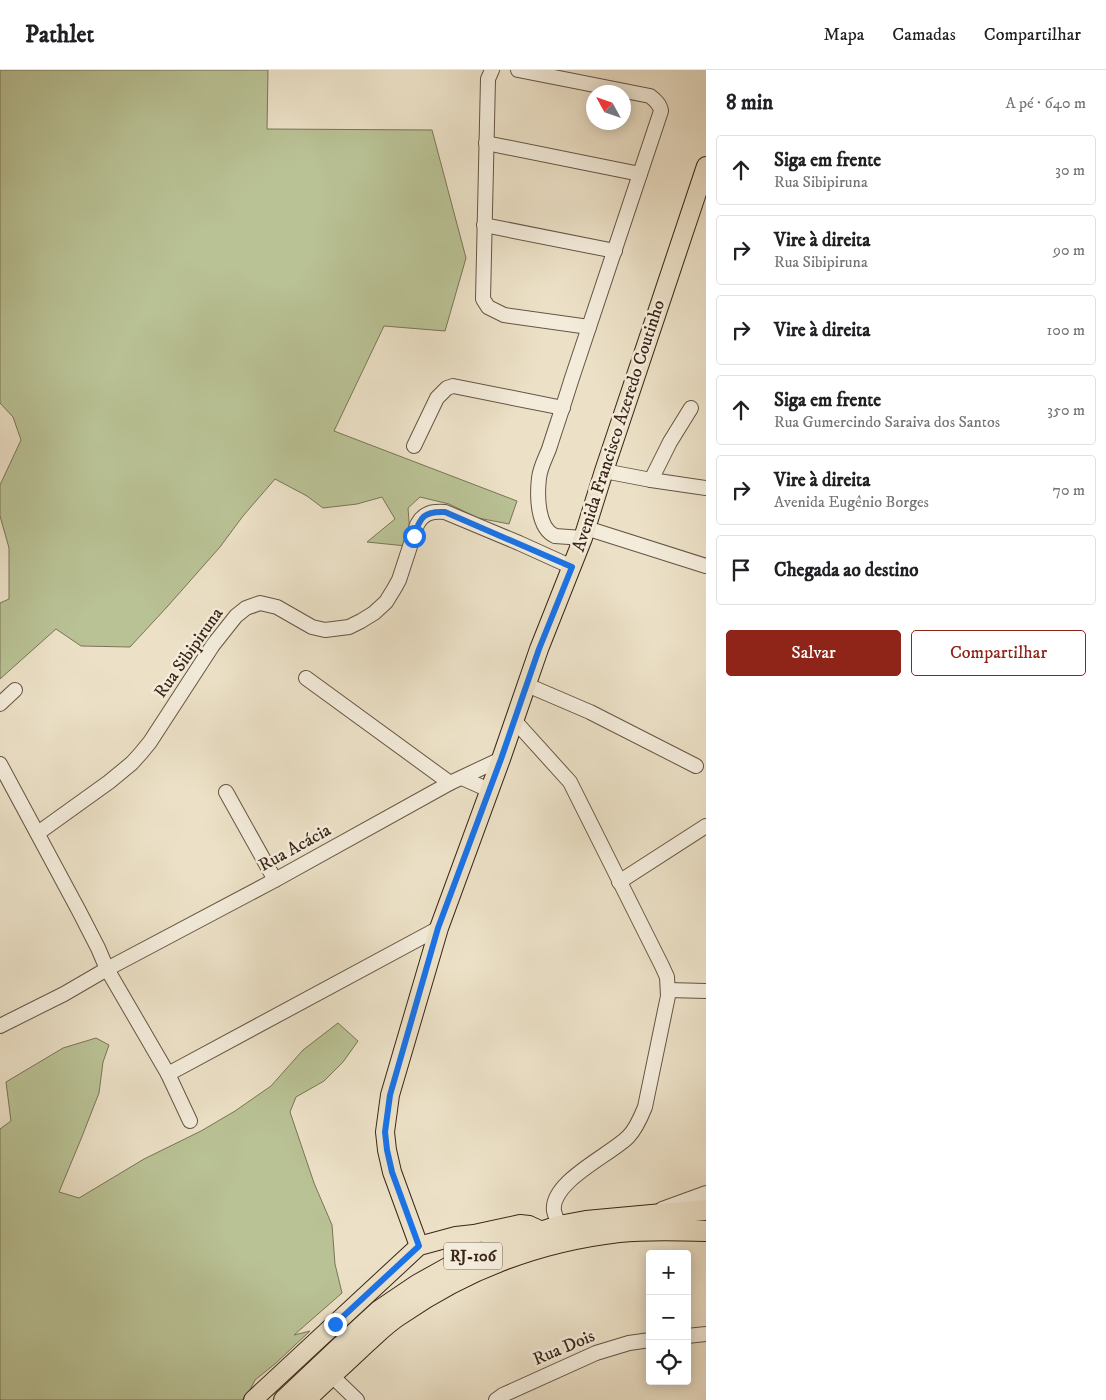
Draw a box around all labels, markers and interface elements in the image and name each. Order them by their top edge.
text: Pathlet [25,20,94,50]
text: Mapa [824,24,864,46]
text: Camadas [892,24,956,46]
text: Compartilhar [984,24,1081,46]
north arrow [586,85,631,130]
text: 8 min [726,90,773,116]
text: A pé · 640 m [1005,93,1086,113]
text: Siga em frente [774,149,881,172]
icon: ahead [727,156,755,184]
text: 30 m [1055,160,1085,180]
text: Rua Sibipiruna [774,172,868,192]
text: Vire à direita [774,229,870,252]
icon: right [727,236,755,264]
text: 90 m [1053,240,1085,260]
text: Rua Sibipiruna [774,252,868,272]
street label: Avenida Francisco Azeredo Coutinho [568,297,670,555]
icon: right [727,316,755,344]
text: Vire à direita [774,319,870,342]
text: 100 m [1047,320,1085,340]
text: Siga em frente [774,389,881,412]
icon: ahead [727,396,755,424]
text: 350 m [1047,400,1085,420]
text: Rua Gumercindo Saraiva dos Santos [774,412,1000,432]
text: Vire à direita [774,469,870,492]
icon: right [727,476,755,504]
text: 70 m [1053,480,1085,500]
text: Avenida Eugênio Borges [774,492,929,512]
route start [403,525,426,548]
icon: arrive [727,556,755,584]
text: Chegada ao destino [774,559,919,582]
street label: Rua Sibipiruna [150,603,228,702]
button: Salvar [726,630,901,676]
button: Compartilhar [911,630,1086,676]
street label: Rua Acácia [255,819,335,877]
road number: RJ-106 [444,1242,502,1270]
map controls [646,1250,691,1385]
button: + [646,1250,691,1295]
button: − [646,1295,691,1340]
route end [324,1313,347,1336]
street label: Rua Dois [530,1325,598,1371]
button: locate [646,1340,691,1385]

